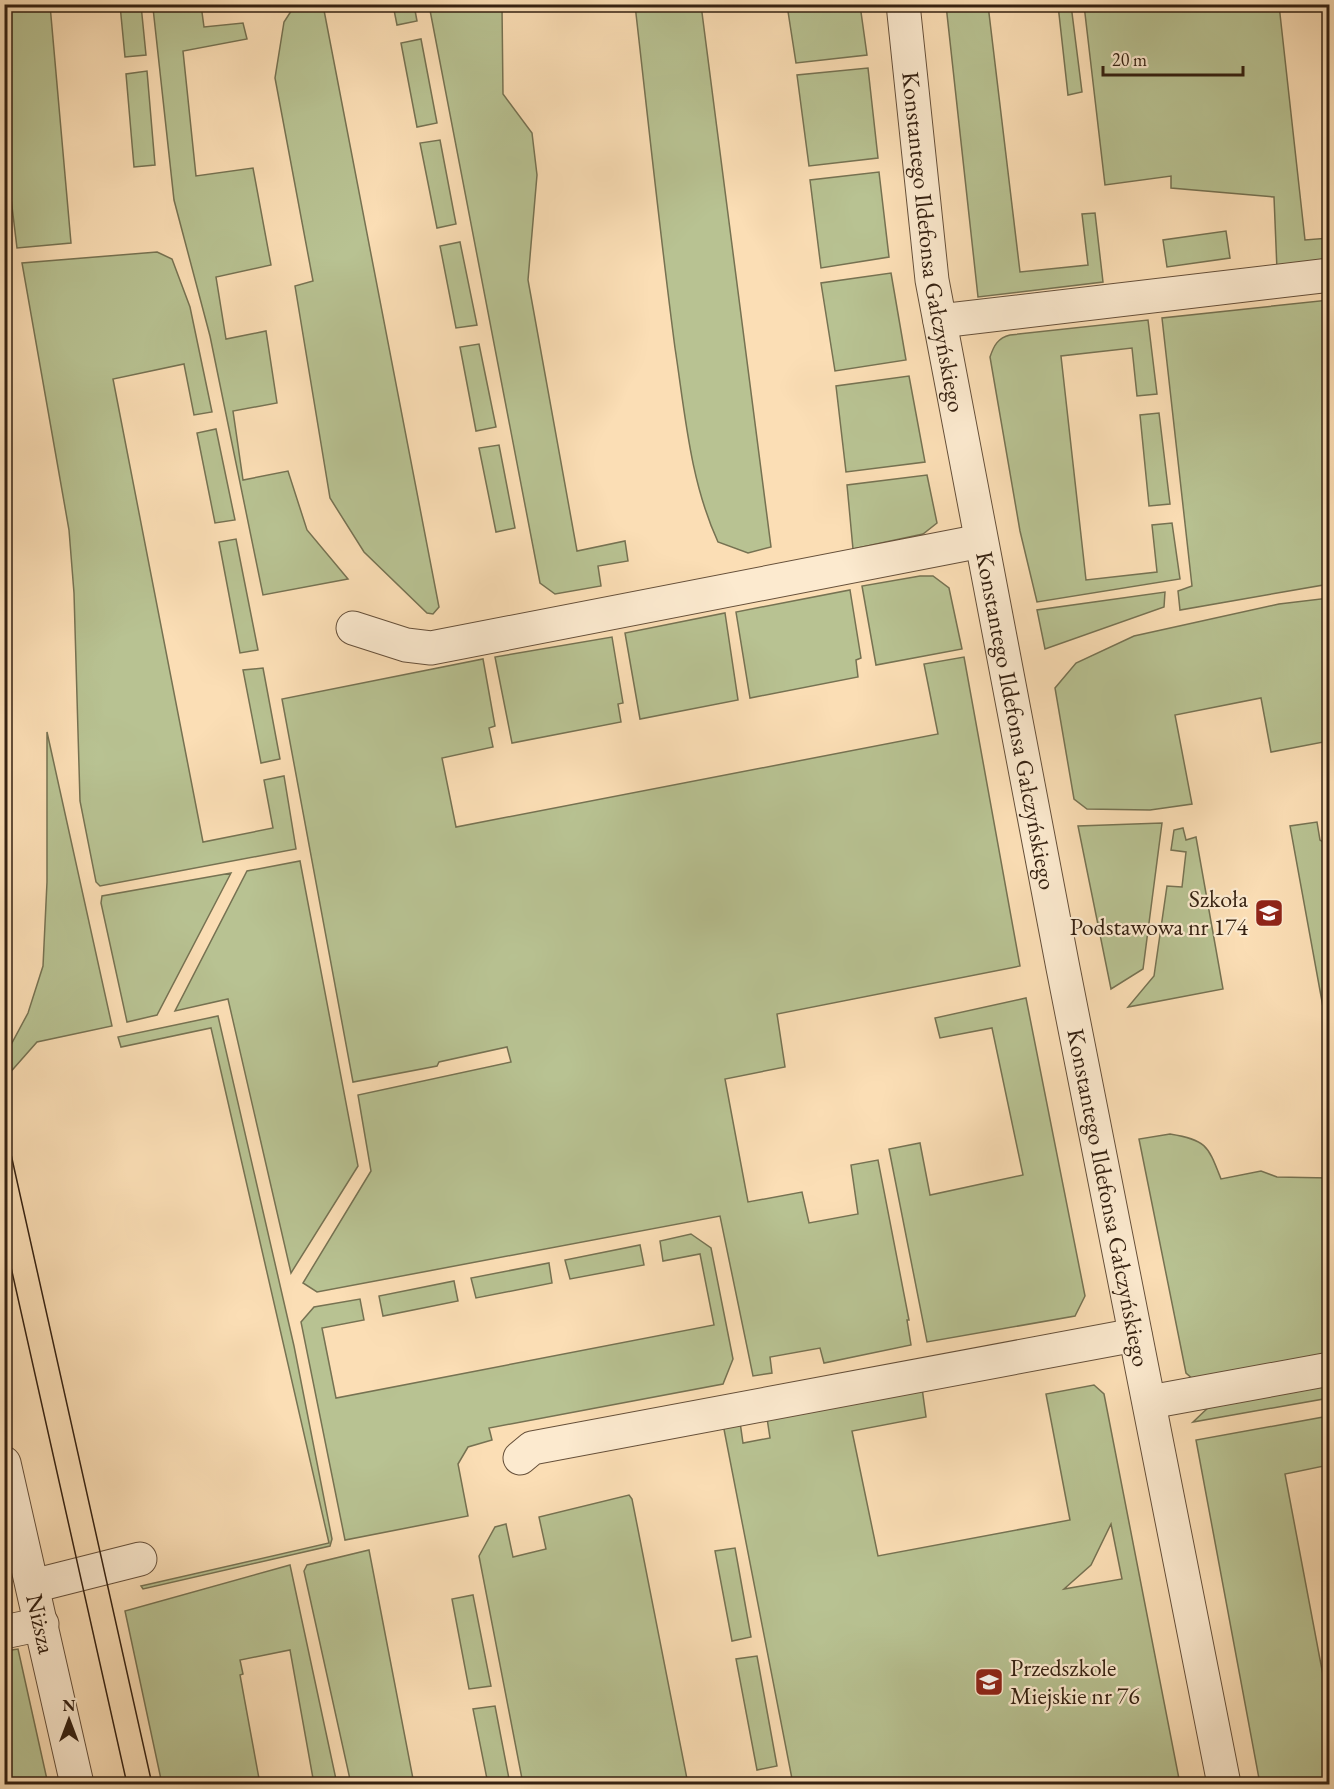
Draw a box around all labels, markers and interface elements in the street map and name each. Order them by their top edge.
scale bar [1103,39,1242,77]
text: 20 m [1112,48,1147,71]
street label: Konstantego Ildefonsa Gałczyńskiego [895,70,973,415]
street label: Konstantego Ildefonsa Gałczyńskiego [969,549,1064,892]
place label: Szkoła Podstawowa nr 174 [1070,883,1248,942]
school or university icon: Szkoła Podstawowa nr 174 [1253,897,1285,929]
street label: Konstantego Ildefonsa Gałczyńskiego [1060,1026,1157,1369]
street label: Niższa [19,1591,63,1657]
place label: Przedszkole Miejskie nr 76 [1010,1652,1140,1711]
school or university icon: Przedszkole Miejskie nr 76 [973,1666,1005,1698]
north arrow [39,1690,99,1750]
text: N [63,1695,76,1716]

